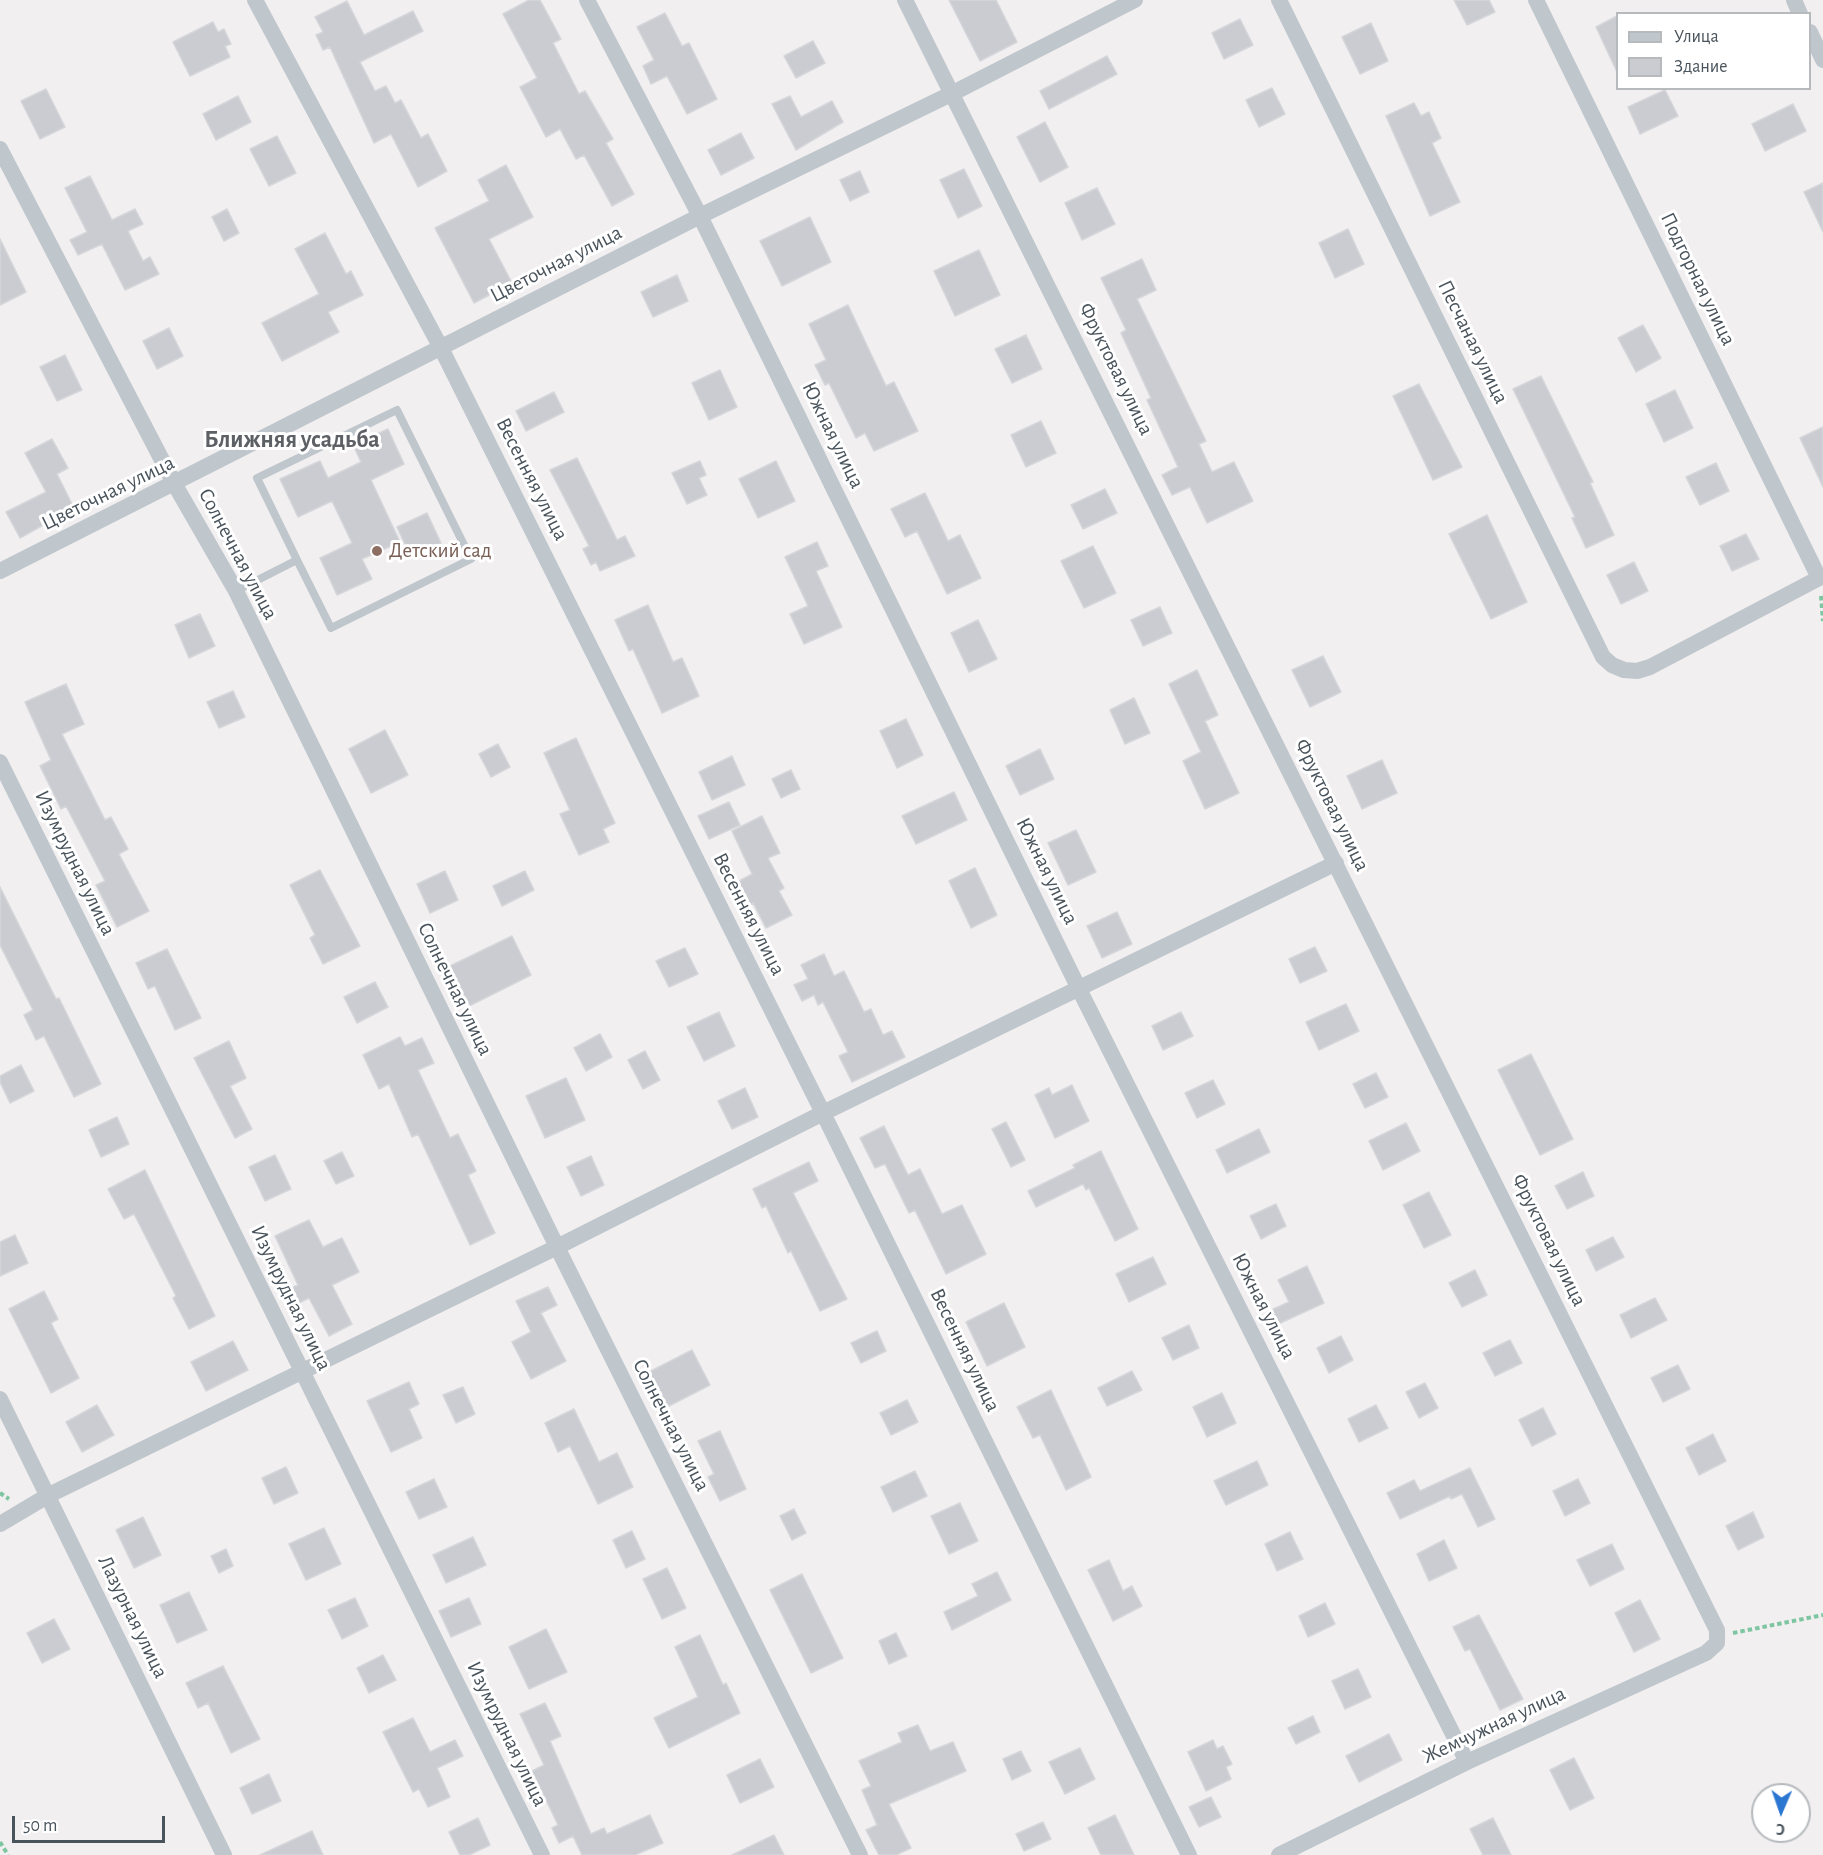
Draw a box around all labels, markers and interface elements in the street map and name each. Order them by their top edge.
legend [1616,12,1811,90]
text: Улица [1674,28,1719,46]
text: Здание [1674,58,1728,76]
street label: Подгорная улица [1655,208,1741,350]
street label: Цветочная улица [486,220,626,308]
street label: Песчаная улица [1432,276,1514,408]
street label: Фруктовая улица [1073,299,1159,439]
street label: Южная улица [796,377,870,493]
street label: Весенняя улица [490,413,574,545]
district label: Ближняя усадьба [204,426,380,454]
street label: Цветочная улица [37,450,179,536]
street label: Солнечная улица [193,484,283,624]
place label: Детский сад [389,538,492,564]
marker: Детский сад [370,544,384,558]
street label: Фруктовая улица [1289,735,1375,875]
street label: Изумрудная улица [29,786,121,940]
street label: Южная улица [1010,813,1084,929]
street label: Весенняя улица [707,848,791,980]
street label: Солнечная улица [412,918,498,1060]
street label: Фруктовая улица [1506,1170,1592,1310]
street label: Изумрудная улица [245,1221,337,1375]
street label: Южная улица [1226,1249,1302,1363]
street label: Весенняя улица [924,1284,1006,1416]
street label: Солнечная улица [627,1355,715,1495]
street label: Лазурная улица [92,1552,174,1682]
street label: Изумрудная улица [461,1657,553,1811]
street label: Жемчужная улица [1418,1681,1570,1769]
north arrow [1751,1783,1811,1843]
scale bar [15,1804,168,1842]
text: 50 m [23,1817,57,1835]
text: С [1776,1821,1785,1837]

